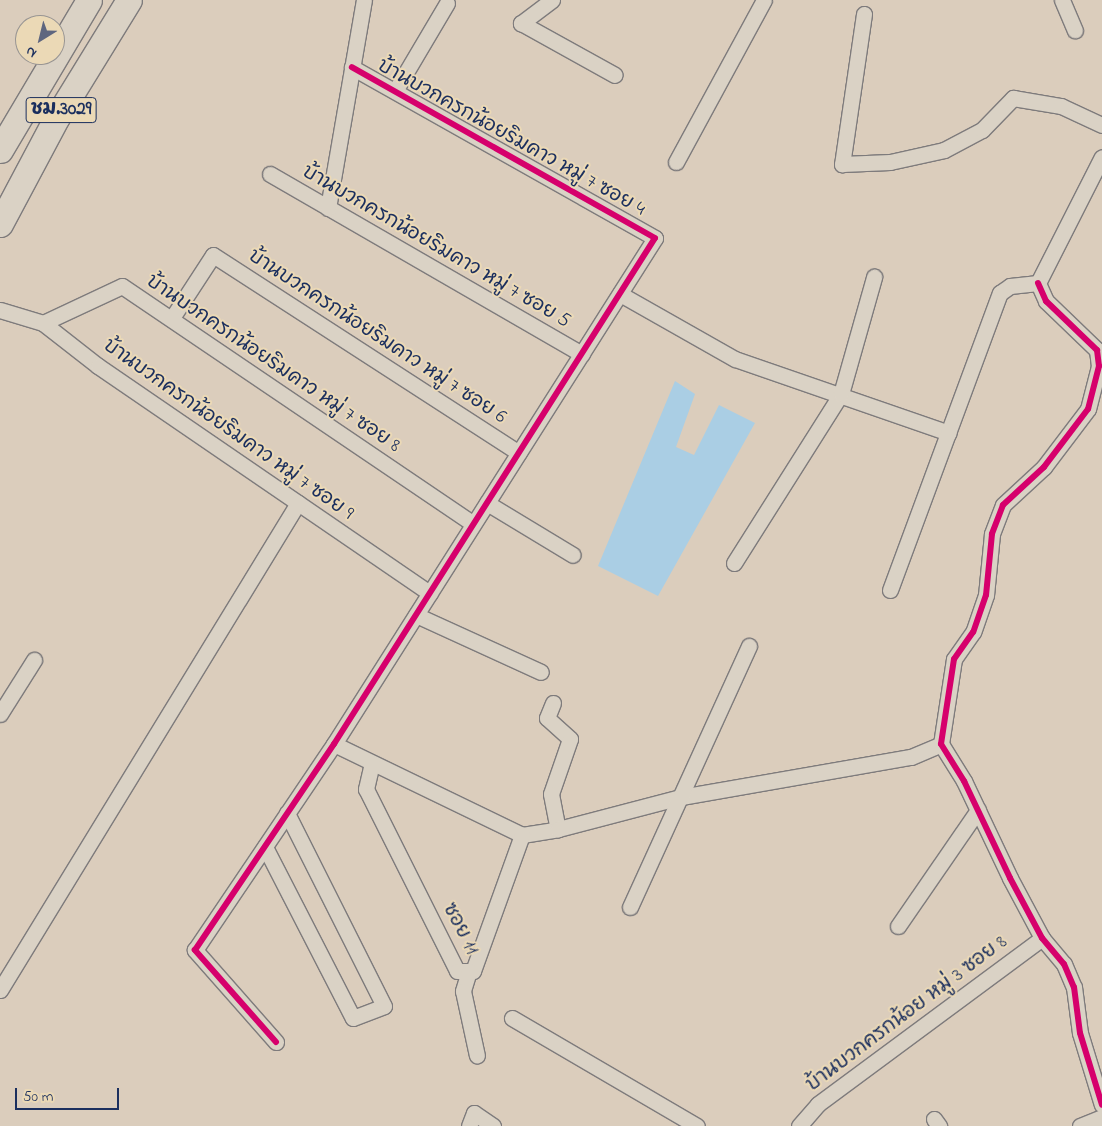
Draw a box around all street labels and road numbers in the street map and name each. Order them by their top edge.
street label: บ้านบวกครกน้อยริมคาว หมู่ 7 ซอย 4 [373,54,649,222]
road number: ชม.3029 [25,94,97,126]
street label: บ้านบวกครกน้อยริมคาว หมู่ 7 ซอย 5 [298,160,574,334]
street label: บ้านบวกครกน้อยริมคาว หมู่ 7 ซอย 6 [243,244,511,430]
street label: บ้านบวกครกน้อยริมคาว หมู่ 7 ซอย 8 [141,270,405,458]
street label: บ้านบวกครกน้อยริมคาว หมู่ 7 ซอย 9 [98,334,358,526]
street label: ซอย 11 [436,899,484,959]
street label: บ้านบวกครกน้อย หมู่ 3 ซอย 8 [802,931,1012,1097]

